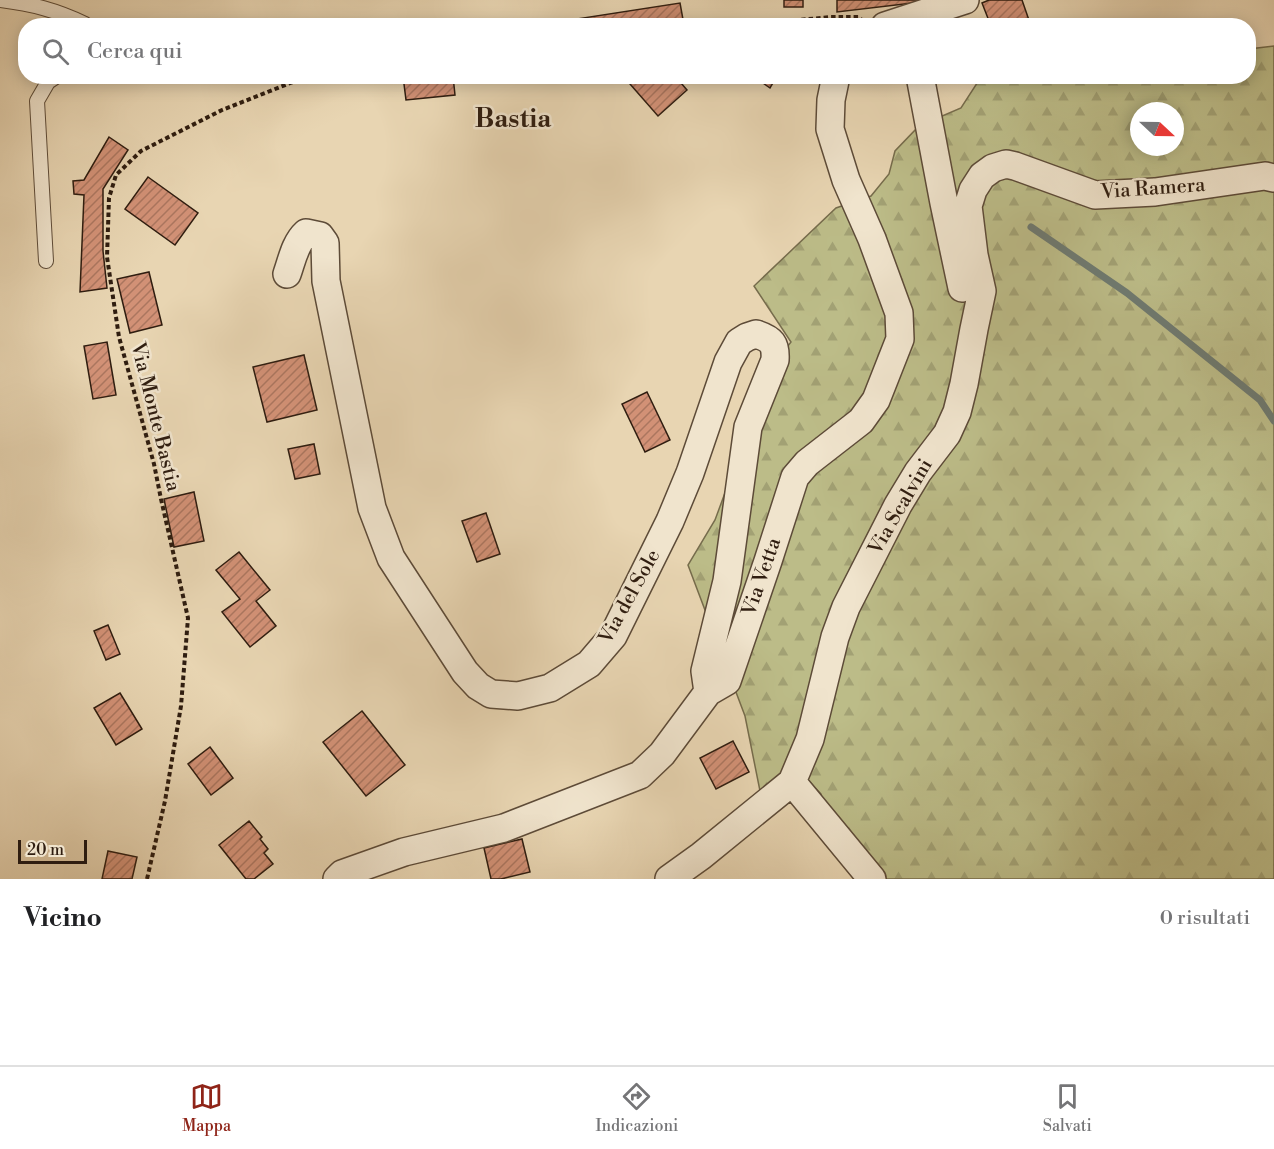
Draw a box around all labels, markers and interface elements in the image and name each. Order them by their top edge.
search box [18,18,1256,84]
icon: search [39,35,72,68]
text: Cerca qui [87,38,183,65]
north arrow [1130,102,1184,156]
district label: Bastia [475,103,552,135]
street label: Via Ramera [1099,173,1207,205]
street label: Via Monte Bastia [124,339,186,495]
street label: Via Scalvini [863,454,939,560]
street label: Via Vetta [737,534,787,620]
street label: Via del Sole [593,545,666,650]
scale bar [18,837,87,864]
text: 20 m [27,840,64,860]
text: Vicino [24,902,102,934]
text: 0 risultati [1160,906,1250,931]
tab: Mappa [182,1080,231,1136]
tab: Indicazioni [595,1080,678,1136]
tab: Salvati [1043,1080,1092,1136]

